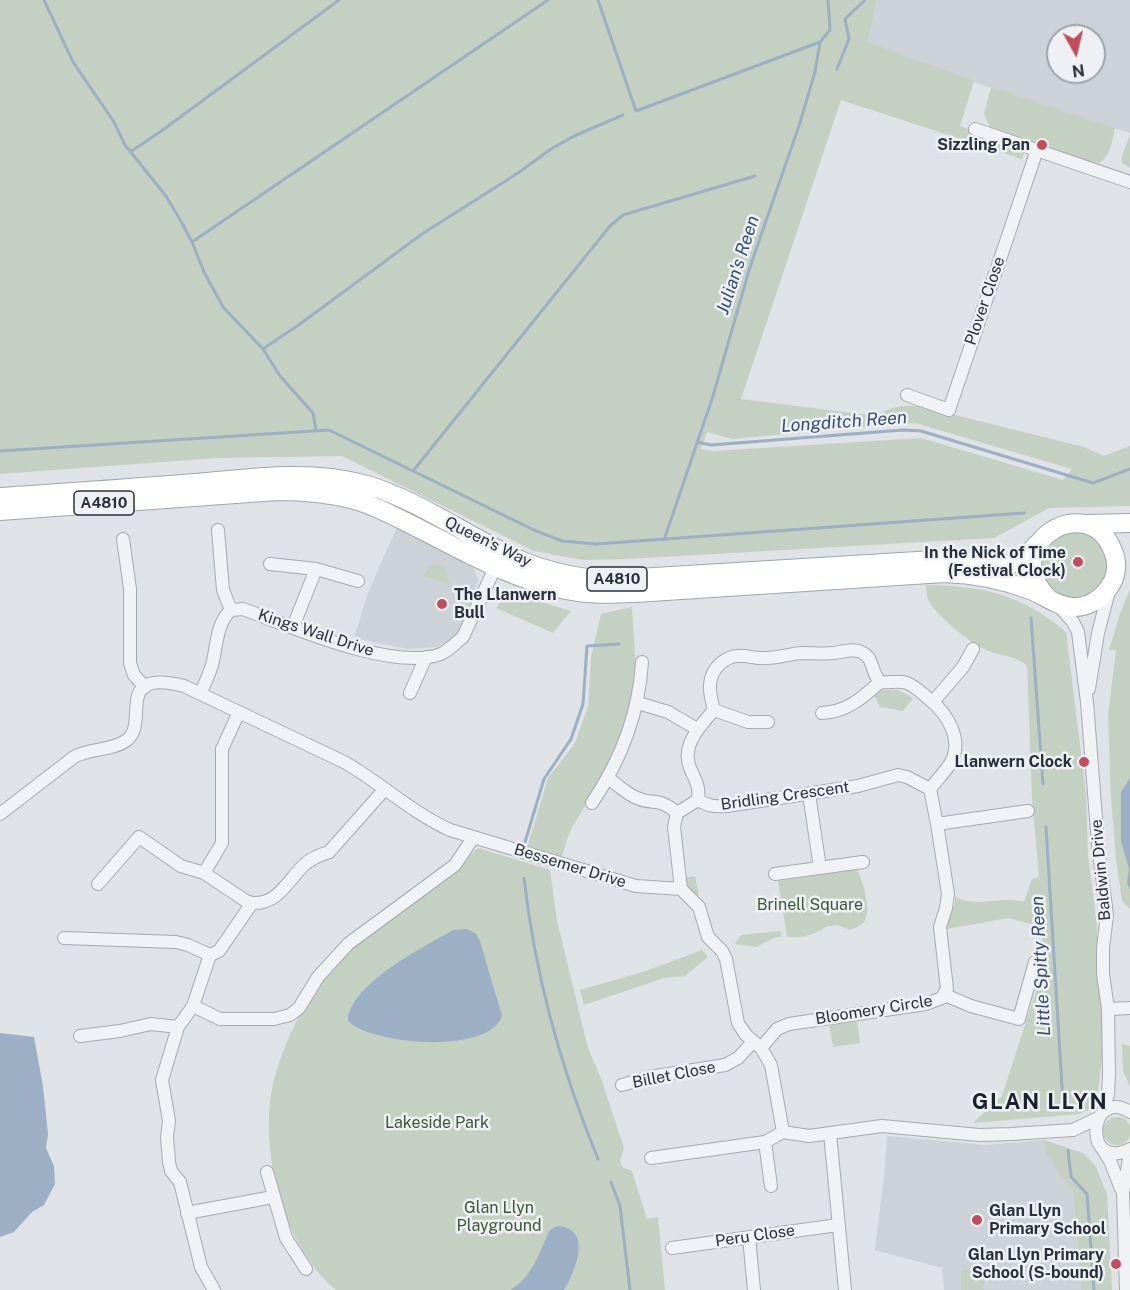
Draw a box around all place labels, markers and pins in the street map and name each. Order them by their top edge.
place label: Sizzling Pan [937,135,1030,155]
marker: Sizzling Pan [1035,138,1049,152]
place label: In the Nick of Time (Festival Clock) [924,543,1066,581]
marker: In the Nick of Time (Festival Clock) [1071,555,1085,569]
place label: The Llanwern Bull [454,585,557,623]
marker: The Llanwern Bull [435,597,449,611]
place label: Llanwern Clock [955,752,1072,772]
marker: Llanwern Clock [1077,755,1091,769]
place label: Glan Llyn Primary School [989,1201,1106,1239]
marker: Glan Llyn Primary School [970,1213,984,1227]
place label: Glan Llyn Primary School (S-bound) [968,1245,1104,1283]
marker: Glan Llyn Primary School (S-bound) [1109,1257,1123,1271]

